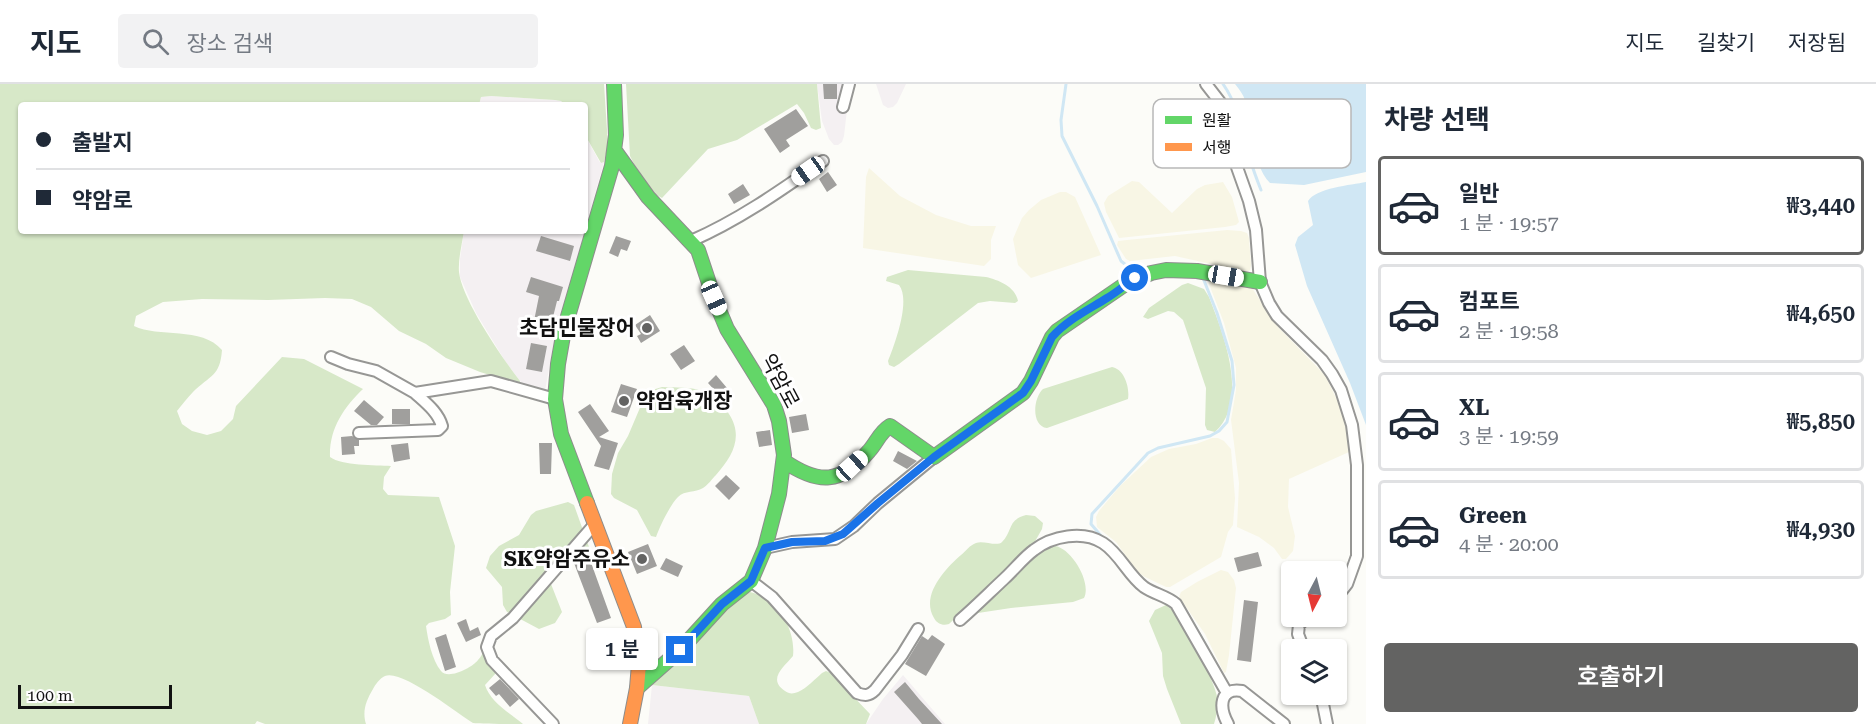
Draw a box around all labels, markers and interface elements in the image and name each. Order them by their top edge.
search box [118,14,538,68]
icon: search [139,25,172,58]
text: 지도 [30,27,82,60]
text: 장소 검색 [187,31,273,56]
text: 지도 [1625,31,1664,55]
text: 길찾기 [1697,31,1755,55]
text: 저장됨 [1788,31,1846,55]
legend [1153,99,1351,168]
text: 차량 선택 [1384,104,1490,136]
text: 원활 [1202,111,1232,130]
text: 출발지 [72,130,133,155]
text: 서행 [1202,138,1231,157]
car [788,153,828,189]
icon: car [1387,179,1441,233]
text: 일반 [1459,181,1499,206]
text: 약암로 [72,188,133,213]
text: ₩3,440 [1787,193,1855,218]
text: 1 분 · 19:57 [1459,211,1559,235]
route start [1121,264,1148,291]
car [1207,264,1245,288]
car [698,278,730,318]
icon: car [1387,287,1441,341]
text: 컴포트 [1459,289,1520,314]
text: ₩4,650 [1787,301,1855,326]
place label: 초담민물장어 [519,316,635,340]
text: 2 분 · 19:58 [1459,319,1559,343]
marker: 초담민물장어 [640,321,654,335]
street label: 약암로 [756,350,804,412]
place label: 약암육개장 [636,389,733,413]
marker: 약암육개장 [617,394,631,408]
icon: car [1387,395,1441,449]
text: XL [1459,395,1489,420]
text: ₩5,850 [1787,409,1855,434]
text: 3 분 · 19:59 [1459,424,1559,448]
car [833,447,871,485]
icon: car [1387,503,1441,557]
text: Green [1459,503,1527,528]
text: ₩4,930 [1787,517,1855,542]
text: 4 분 · 20:00 [1459,532,1559,556]
place label: SK약암주유소 [504,547,630,571]
marker: SK약암주유소 [635,552,649,566]
north arrow [1281,561,1347,627]
map controls [1281,561,1347,705]
callout: 1 분 [587,629,659,671]
route end [666,636,693,663]
text: 1 분 [605,637,639,661]
button: layers [1281,639,1347,705]
button: 호출하기 [1384,643,1858,712]
scale bar [18,682,172,710]
text: 100 m [27,686,73,705]

